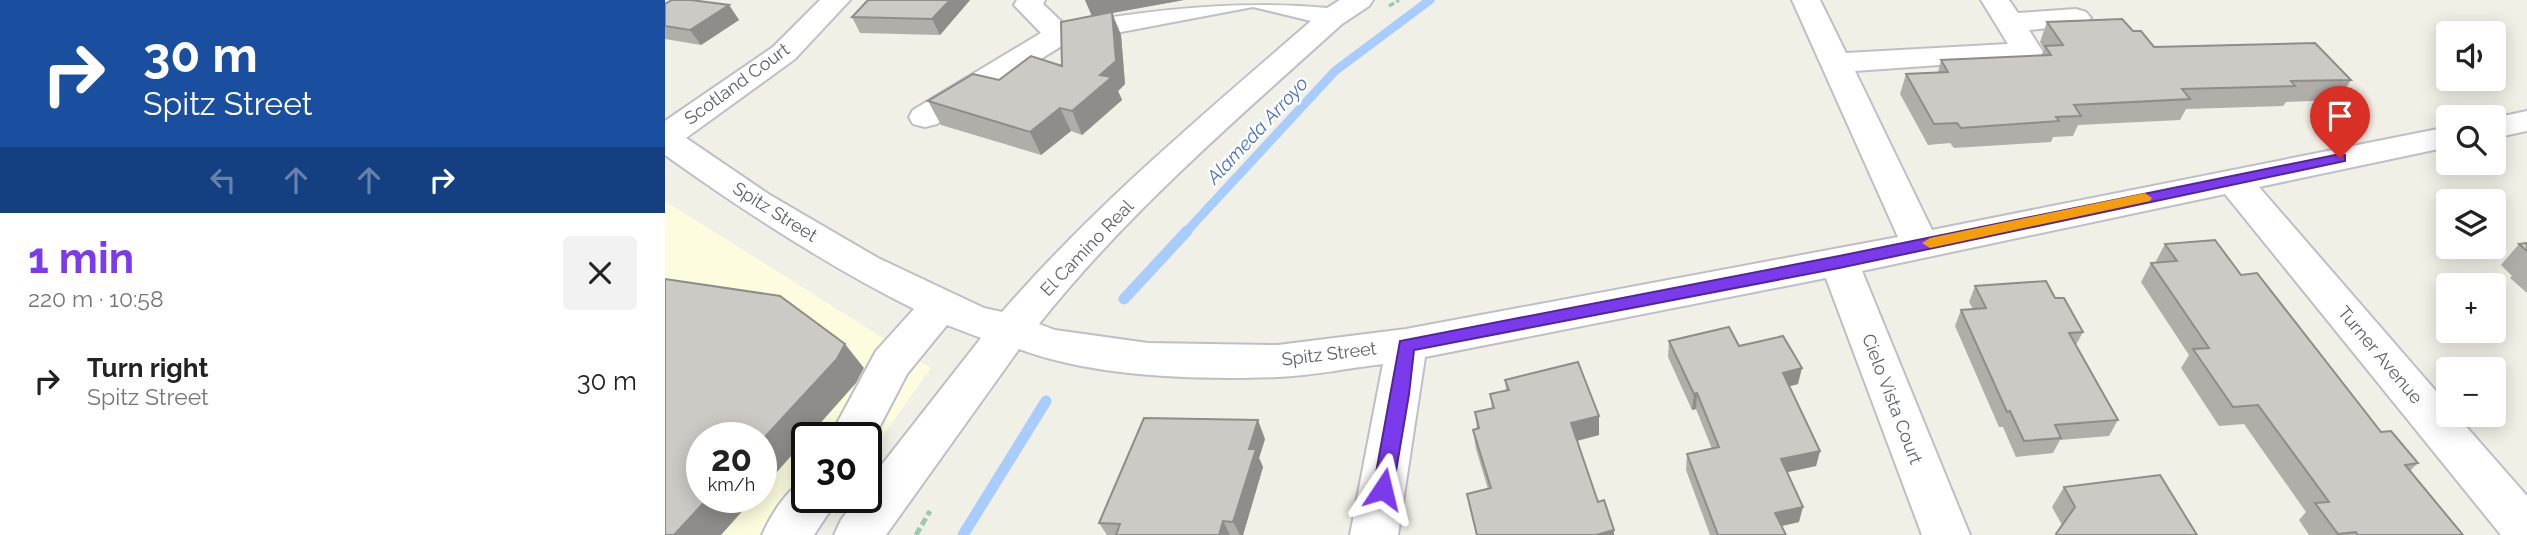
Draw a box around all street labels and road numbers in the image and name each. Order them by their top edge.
street label: Scotland Court [680,39,793,129]
street label: Spitz Street [729,177,821,246]
street label: El Camino Real [1036,195,1138,300]
street label: Turner Avenue [2334,302,2427,408]
street label: Cielo Vista Court [1858,331,1927,467]
street label: Spitz Street [1280,337,1378,370]

